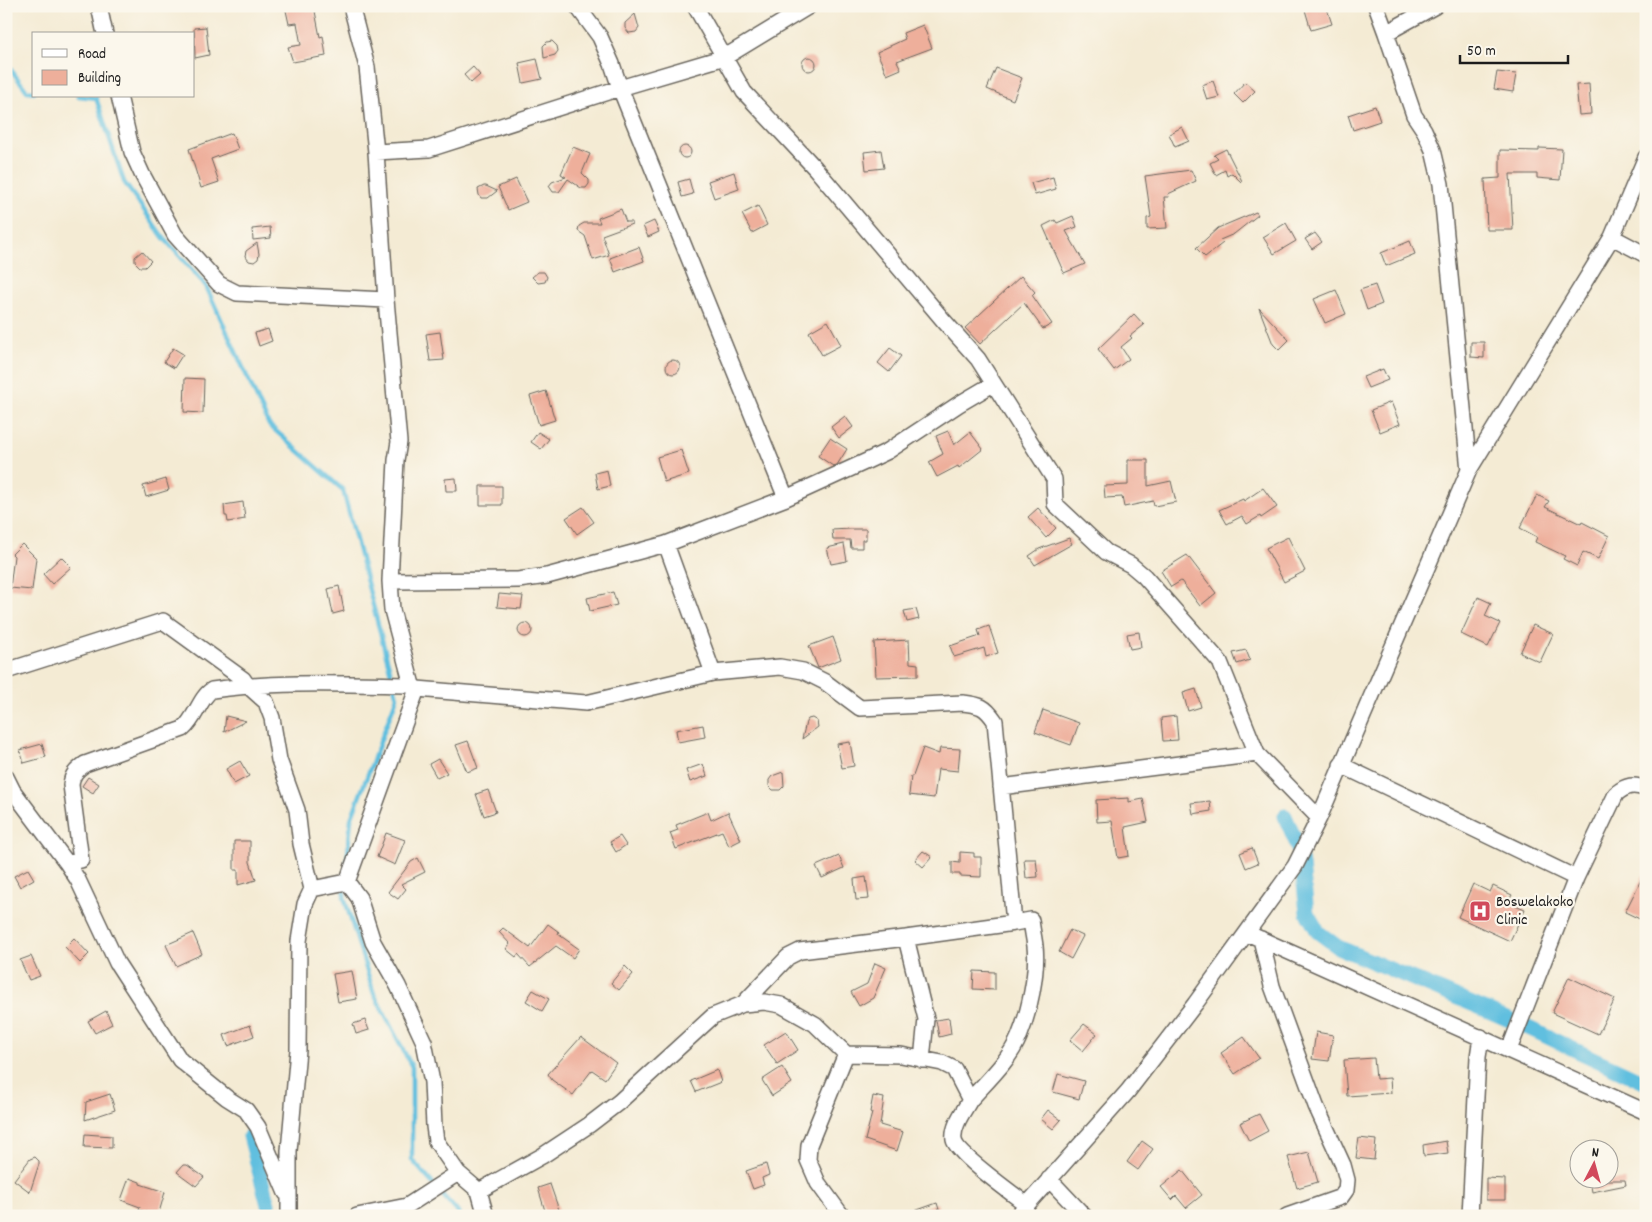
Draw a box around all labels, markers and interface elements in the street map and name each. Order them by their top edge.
legend [32,32,195,98]
scale bar [1460,32,1567,64]
text: 50 m [1467,41,1496,63]
text: Road [78,44,106,66]
text: Building [78,68,121,90]
place label: Boswelakoko Clinic [1496,891,1573,932]
hospital icon: Boswelakoko Clinic [1468,899,1492,923]
north arrow [1570,1140,1620,1190]
text: N [1591,1143,1600,1163]

